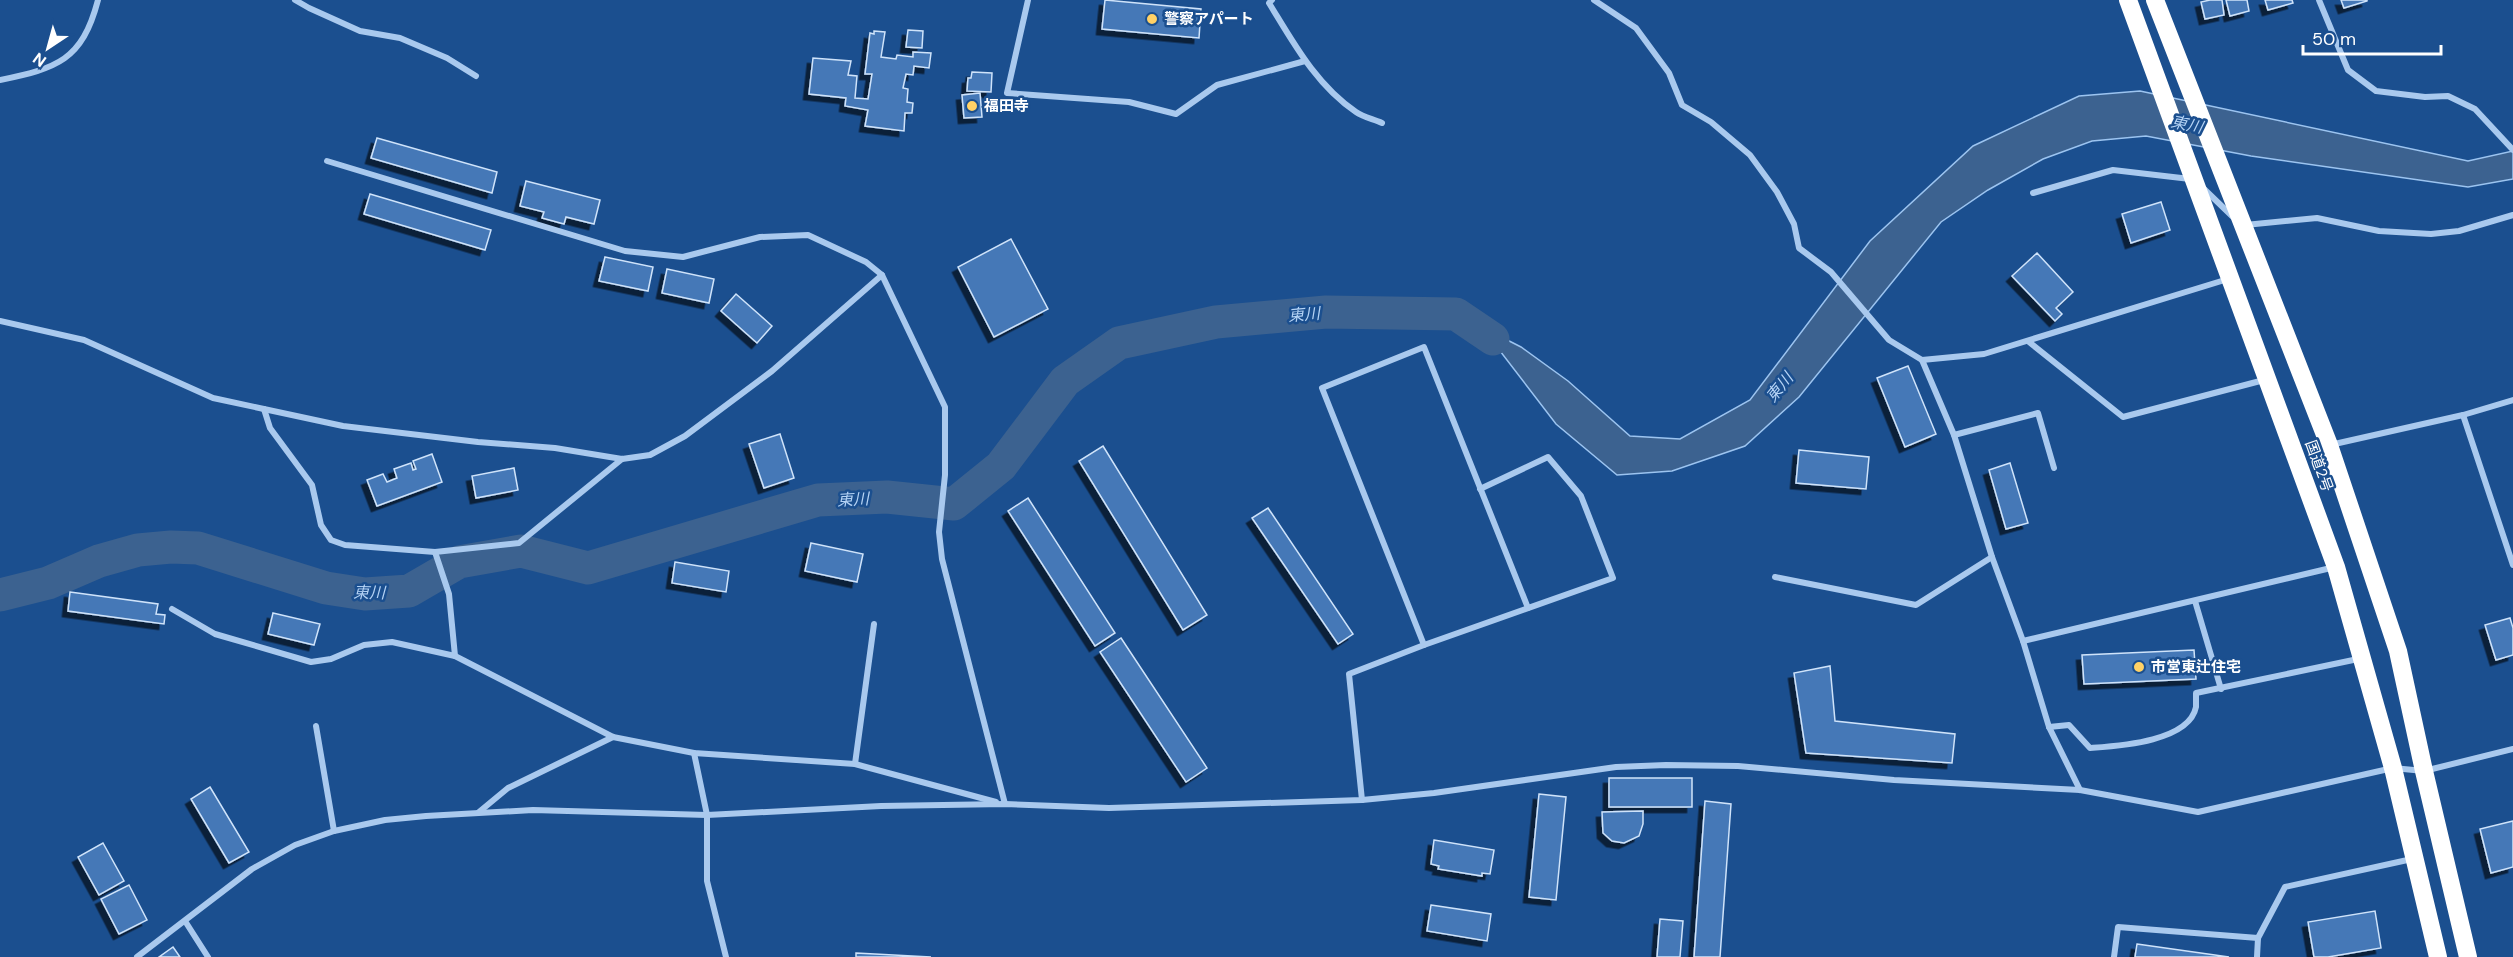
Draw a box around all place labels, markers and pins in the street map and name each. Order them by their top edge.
place label: 警察アパート [1164,9,1254,29]
marker: 警察アパート [1145,12,1159,26]
place label: 福田寺 [983,96,1029,116]
marker: 福田寺 [965,99,979,113]
place label: 市営東辻住宅 [2151,657,2241,677]
marker: 市営東辻住宅 [2132,660,2146,674]

